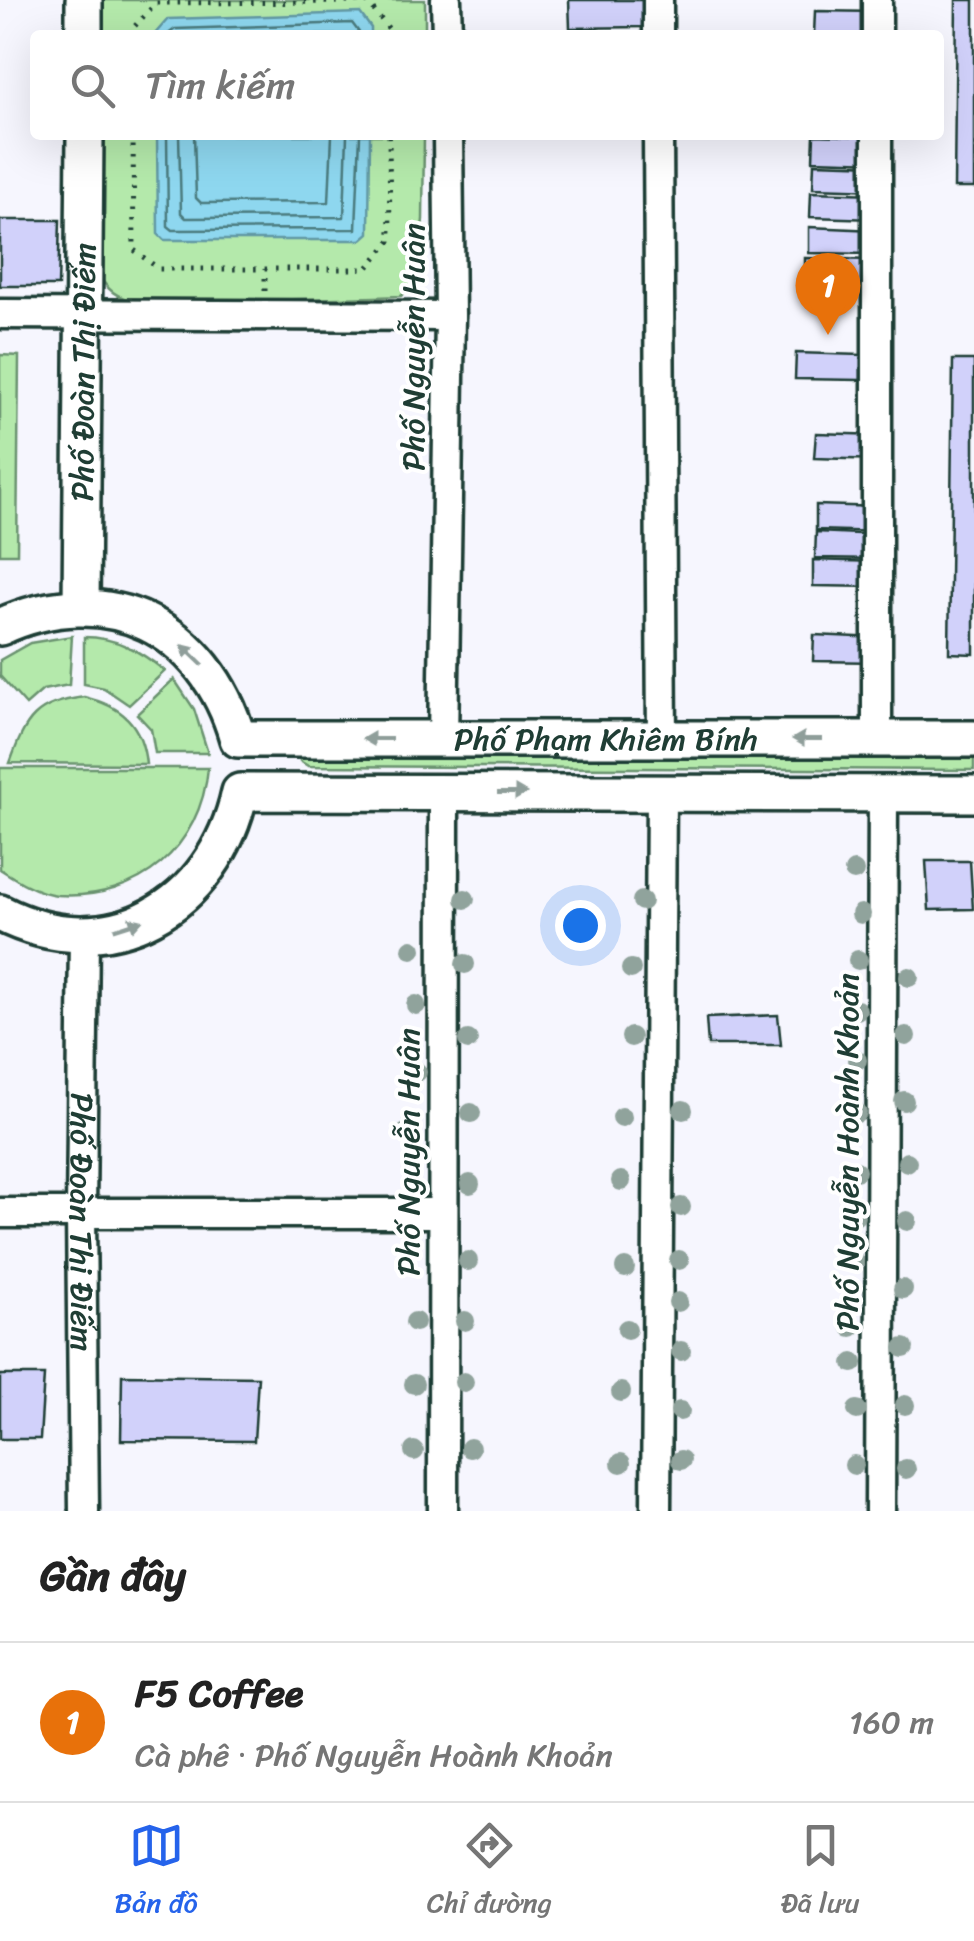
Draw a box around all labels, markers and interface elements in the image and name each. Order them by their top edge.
search box [30,30,944,140]
text: Tìm kiếm [145,52,295,119]
icon: search [65,58,120,113]
street label: Phố Nguyễn Huân [385,223,442,471]
street label: Phố Đoàn Thị Điểm [54,242,113,502]
pin: 1 [796,252,860,335]
one-way arrow [180,644,204,667]
street label: Phố Phạm Khiêm Bính [454,711,758,768]
one-way arrow [360,731,392,747]
one-way arrow [790,731,822,747]
one-way arrow [497,785,529,801]
your location [555,900,606,951]
one-way arrow [113,917,143,932]
street label: Phố Nguyễn Hoành Khoản [819,973,876,1331]
street label: Phố Nguyễn Huân [380,1028,437,1276]
street label: Phố Đoàn Thị Điểm [52,1092,110,1352]
text: Gần đây [40,1539,186,1613]
text: F5 Coffee [135,1660,303,1727]
text: 1 [66,1694,79,1751]
text: 160 m [849,1694,934,1751]
text: Cà phê · Phố Nguyễn Hoành Khoản [135,1727,613,1784]
tab: Bản đồ [115,1818,198,1927]
tab: Chỉ đường [427,1818,552,1927]
tab: Đã lưu [781,1818,859,1927]

